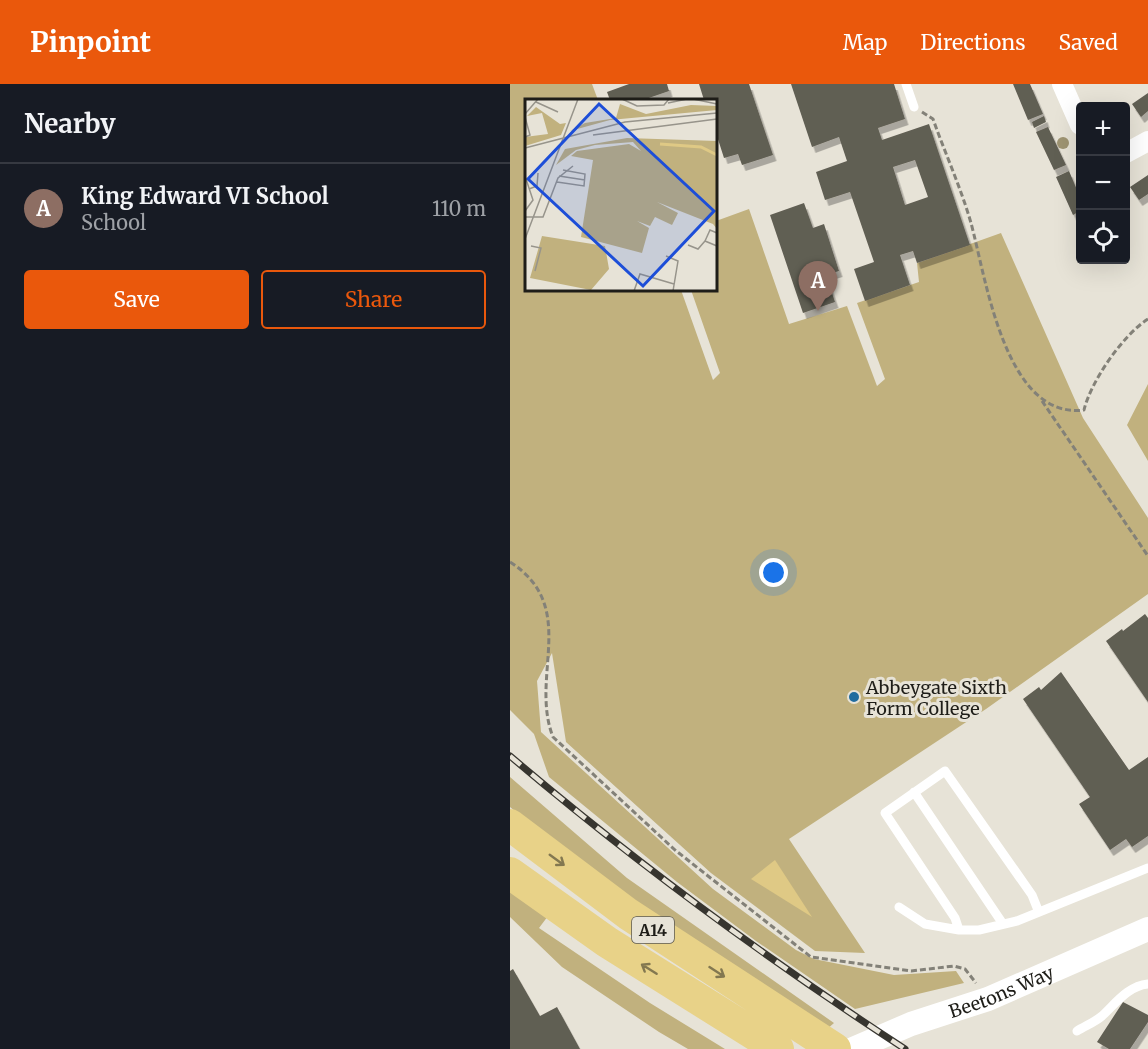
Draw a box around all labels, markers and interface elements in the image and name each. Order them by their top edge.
text: Pinpoint [30,24,151,60]
text: Map [843,29,887,56]
text: Directions [920,29,1025,56]
text: Saved [1058,29,1118,56]
inset map [525,99,717,291]
map controls [1076,102,1130,264]
button: + [1076,102,1130,156]
text: Nearby [24,107,116,140]
button: − [1076,156,1130,210]
text: King Edward VI School [81,182,329,210]
text: A [36,196,51,221]
text: 110 m [432,196,486,221]
text: School [81,210,146,235]
button: locate [1076,210,1130,264]
pin: A [798,262,838,311]
button: Save [24,270,249,329]
button: Share [261,270,486,329]
your location [759,558,788,587]
place label: Abbeygate Sixth Form College [865,676,1007,720]
marker: Abbeygate Sixth Form College [847,690,861,704]
one-way arrow [549,854,565,866]
road number: A14 [632,917,674,943]
street label: Beetons Way [946,960,1058,1022]
one-way arrow [641,962,658,974]
one-way arrow [708,966,724,978]

